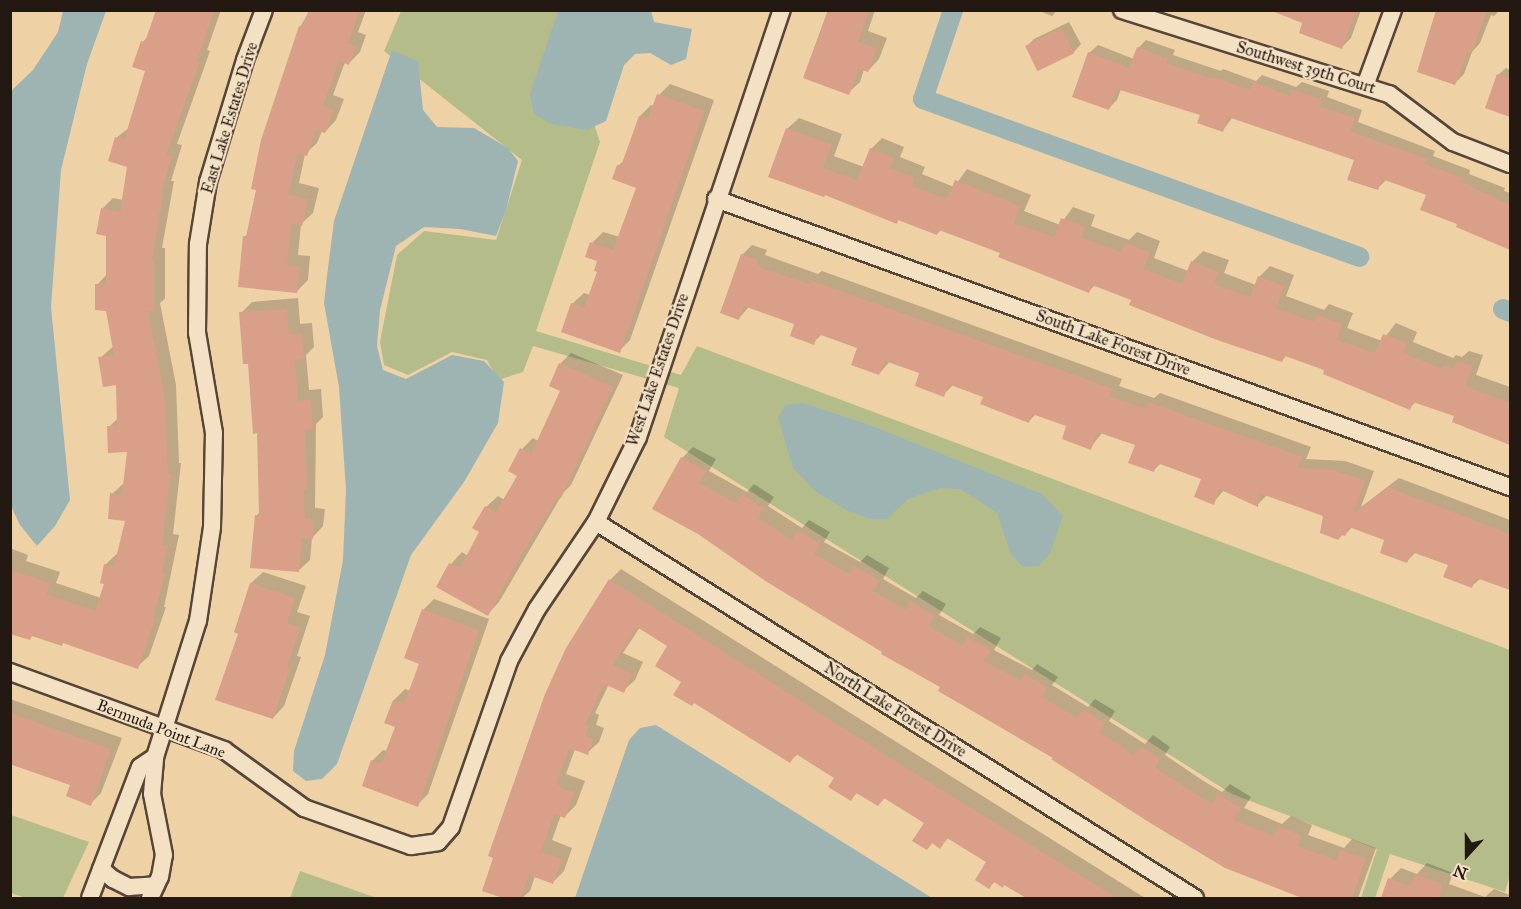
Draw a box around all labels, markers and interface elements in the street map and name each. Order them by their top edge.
street label: Southwest 39th Court [1234,38,1378,98]
street label: East Lake Estates Drive [198,40,262,196]
street label: West Lake Estates Drive [623,291,693,449]
street label: South Lake Forest Drive [1033,306,1193,380]
street label: North Lake Forest Drive [820,658,970,762]
street label: Bermuda Point Lane [94,696,228,762]
north arrow [1437,825,1497,885]
text: N [1451,861,1470,884]

